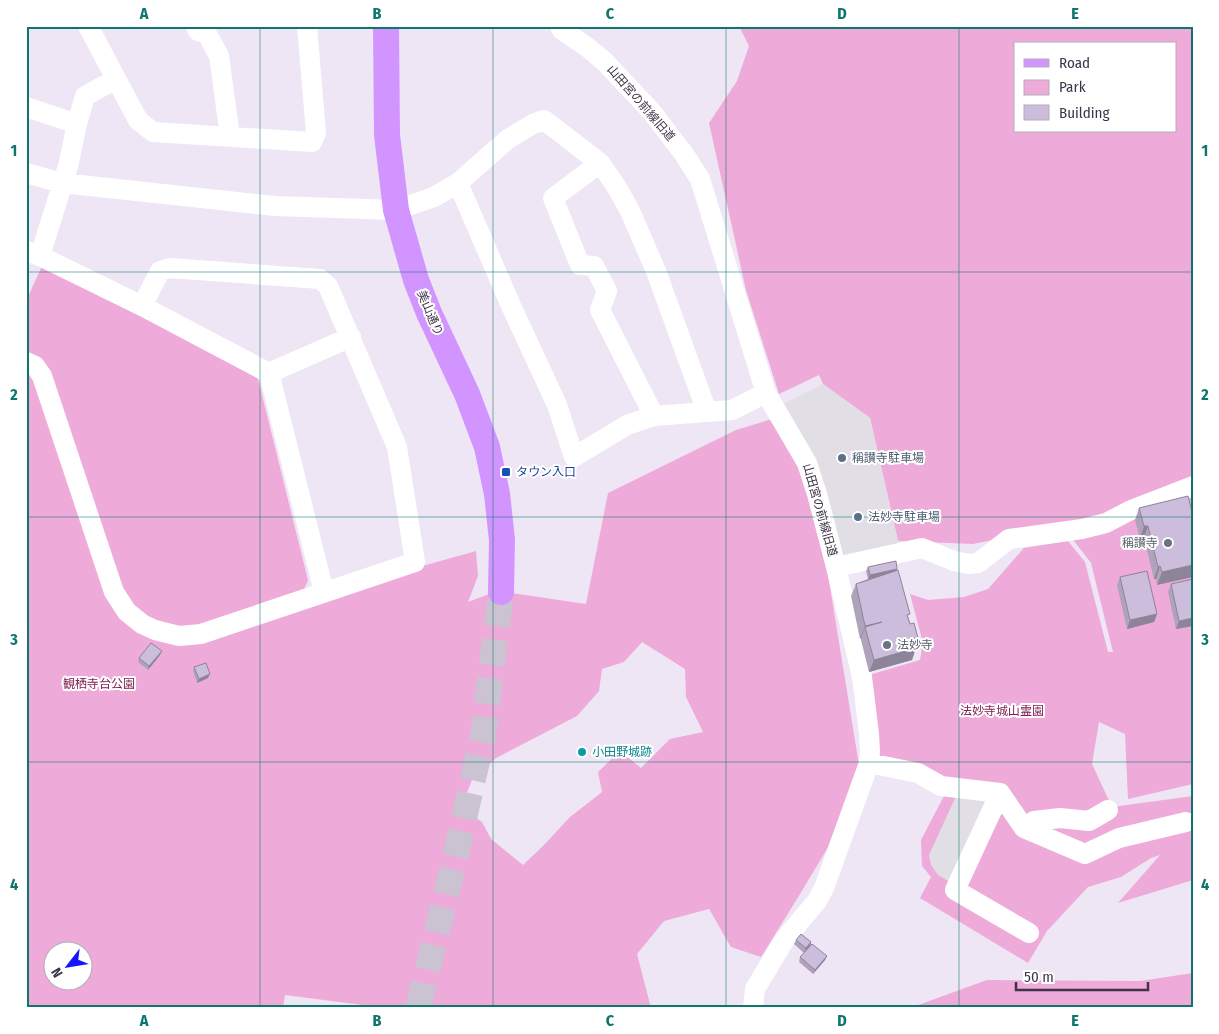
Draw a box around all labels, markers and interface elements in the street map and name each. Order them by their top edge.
text: A [139,4,149,23]
text: B [373,4,382,23]
text: C [606,4,615,23]
text: D [837,4,847,23]
text: E [1071,4,1079,23]
legend [1014,42,1176,132]
text: Road [1059,54,1090,72]
street label: 山田宮の前線旧道 [604,62,678,144]
text: Park [1059,78,1086,96]
text: Building [1059,104,1110,122]
text: 1 [11,141,17,160]
text: 1 [1202,141,1208,160]
street label: 美山通り [414,288,446,338]
text: 2 [9,385,18,404]
text: 2 [1200,385,1209,404]
place label: 稱讃寺駐車場 [852,451,924,465]
marker: 稱讃寺駐車場 [836,452,848,464]
street label: 山田宮の前線旧道 [800,462,840,558]
place label: タウン入口 [516,465,576,479]
marker: タウン入口 [500,466,512,478]
place label: 法妙寺駐車場 [868,510,940,524]
marker: 法妙寺駐車場 [852,511,864,523]
place label: 稱讃寺 [1122,536,1158,550]
marker: 稱讃寺 [1162,537,1174,549]
text: 3 [9,630,18,649]
text: 3 [1200,630,1209,649]
place label: 法妙寺 [897,638,933,652]
marker: 法妙寺 [881,639,893,651]
park label: 観栖寺台公園 [63,677,135,691]
park label: 法妙寺城山霊園 [960,704,1044,718]
place label: 小田野城跡 [592,745,652,759]
marker: 小田野城跡 [576,746,588,758]
text: 4 [10,875,18,894]
text: 4 [1201,875,1209,894]
north arrow [42,942,92,992]
scale bar [1016,959,1149,991]
text: N [48,964,67,980]
text: 50 m [1024,968,1054,986]
text: A [139,1011,149,1030]
text: B [373,1011,382,1030]
text: C [606,1011,615,1030]
text: D [837,1011,847,1030]
text: E [1071,1011,1079,1030]

